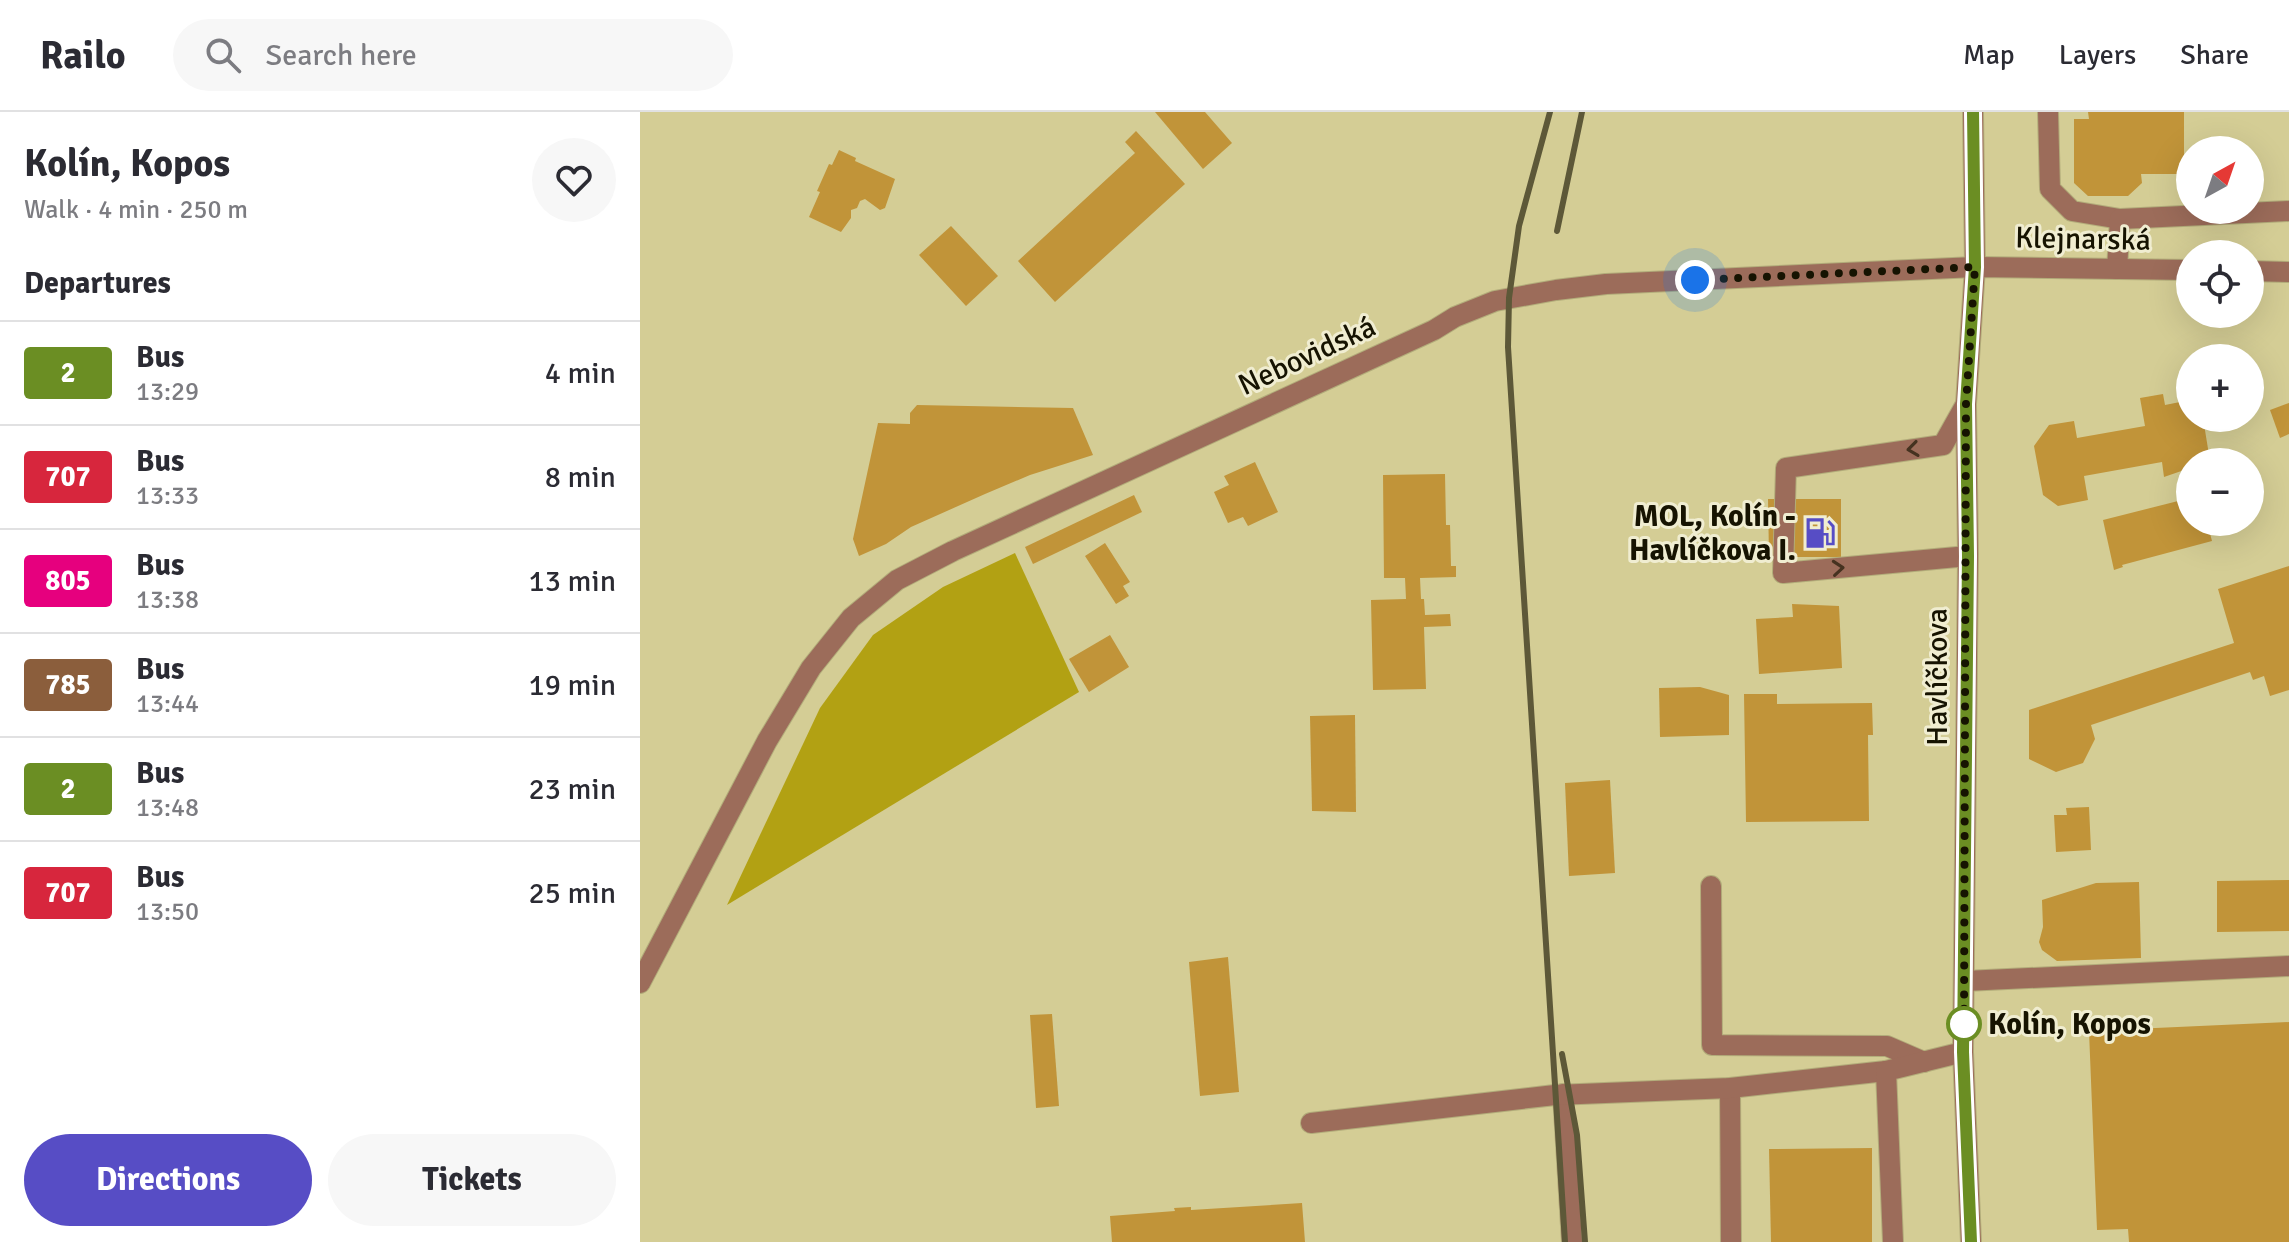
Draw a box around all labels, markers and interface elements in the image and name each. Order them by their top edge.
search box [173,19,733,91]
text: Railo [40,32,125,79]
icon: search [201,33,245,77]
text: Search here [265,37,417,74]
text: Map [1963,38,2015,72]
text: Layers [2059,38,2136,72]
text: Share [2180,38,2249,72]
north arrow [2176,136,2264,224]
map controls [2176,136,2264,536]
button: heart [532,138,616,222]
text: Kolín, Kopos [24,140,230,187]
text: Walk · 4 min · 250 m [24,194,248,226]
street label: Klejnarská [2015,219,2151,259]
button: locate [2176,240,2264,328]
your location [1675,260,1715,300]
text: Departures [24,265,171,302]
street label: Nebovidská [1232,308,1382,404]
text: Bus [136,339,184,376]
button: + [2176,344,2264,432]
text: 4 min [545,355,616,392]
text: 2 [60,356,76,390]
text: 13:29 [136,376,199,408]
one-way arrow [1906,440,1919,457]
text: Bus [136,443,184,480]
button: − [2176,448,2264,536]
text: 8 min [545,459,616,496]
text: 707 [45,460,91,494]
text: 13:33 [136,480,199,512]
place label: MOL, Kolín - Havlíčkova I. [1629,498,1796,569]
fuel station icon: MOL, Kolín - Havlíčkova I. [1803,516,1837,550]
text: Bus [136,547,184,584]
one-way arrow [1832,559,1845,576]
text: 13 min [529,563,616,600]
text: 805 [45,564,91,598]
text: 13:38 [136,584,199,616]
street label: Havlíčkova [1919,608,1956,746]
text: Bus [136,651,184,688]
text: 19 min [529,667,616,704]
text: 785 [45,668,91,702]
text: 13:44 [136,688,199,720]
text: Bus [136,755,184,792]
text: 23 min [529,771,616,808]
text: 2 [60,772,76,806]
text: 13:48 [136,792,199,824]
text: Bus [136,859,184,896]
text: 25 min [529,875,616,912]
text: 707 [45,876,91,910]
text: 13:50 [136,896,199,928]
place label: Kolín, Kopos [1988,1006,2151,1043]
marker: Kolín, Kopos [1947,1007,1981,1041]
button: Directions [24,1134,312,1226]
button: Tickets [328,1134,616,1226]

